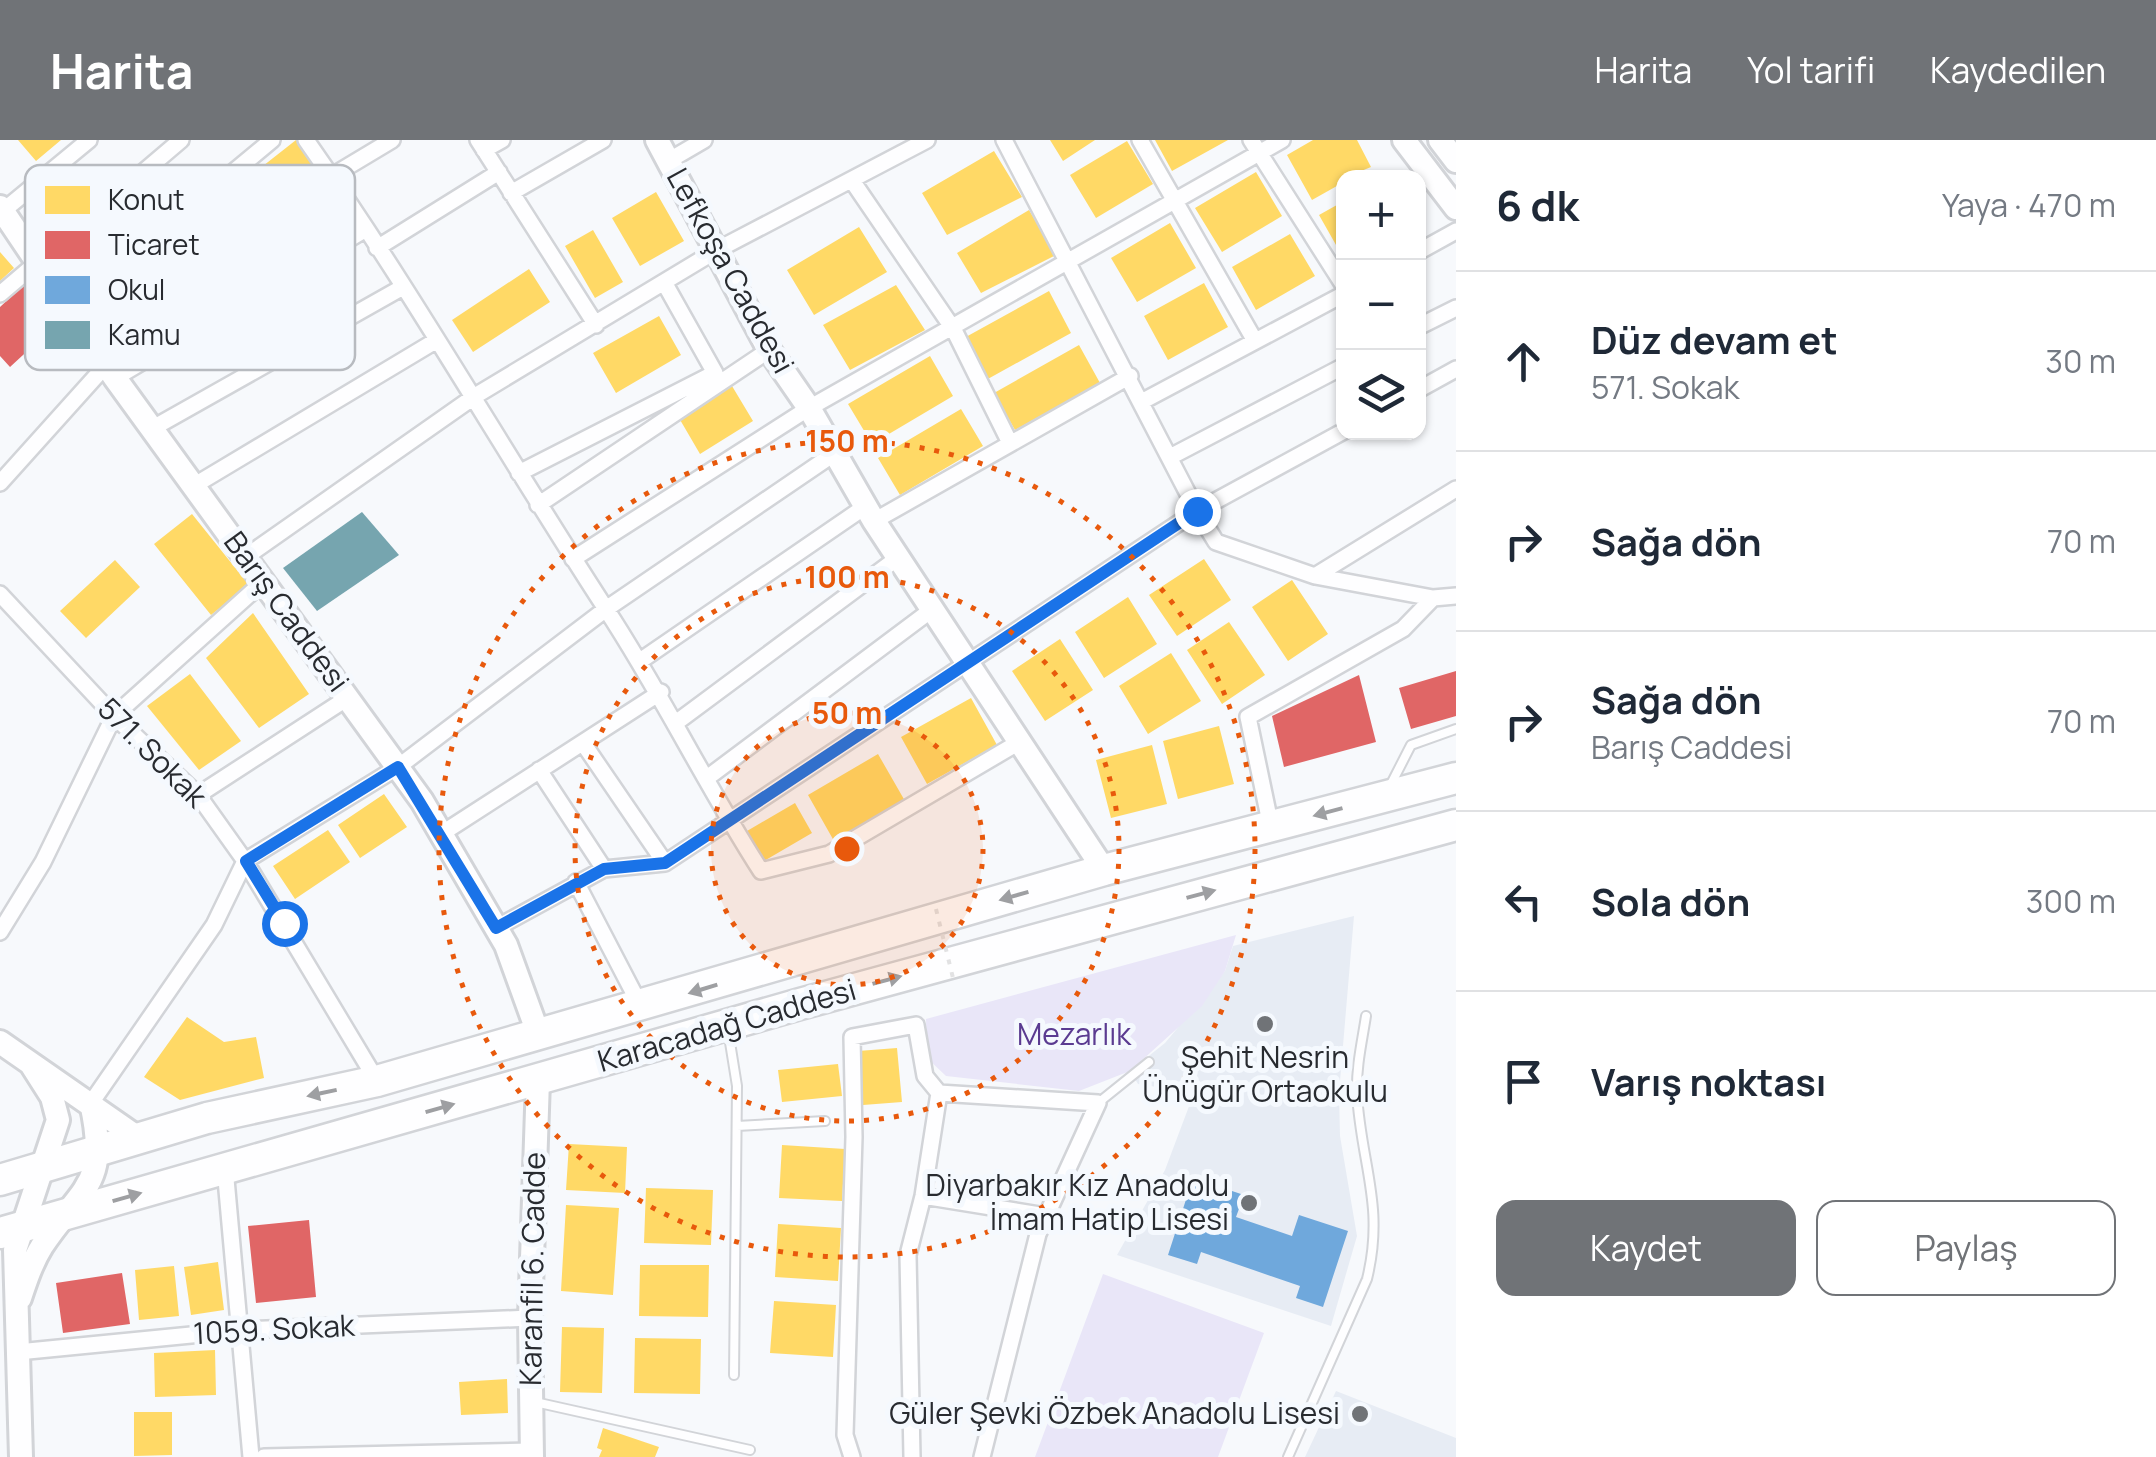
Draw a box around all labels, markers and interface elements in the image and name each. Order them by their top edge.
text: Harita [50,38,193,103]
text: Harita [1595,46,1692,94]
text: Yol tarifi [1747,46,1875,94]
text: Kaydedilen [1930,46,2106,94]
street label: Lefkoşa Caddesi [658,160,805,380]
legend [25,165,355,370]
map controls [1336,170,1426,440]
button: + [1336,170,1426,260]
text: 6 dk [1496,176,1579,234]
text: Konut [108,180,185,218]
text: Yaya · 470 m [1942,183,2116,227]
text: Ticaret [108,225,200,263]
button: − [1336,260,1426,350]
text: Okul [108,270,165,308]
text: Düz devam et [1591,313,1838,365]
text: Kamu [108,315,181,353]
icon: ahead [1496,334,1551,389]
text: 30 m [2045,339,2116,383]
button: layers [1336,350,1426,440]
text: 571. Sokak [1591,365,1739,409]
text: 150 m [805,420,889,461]
route end [1175,489,1221,535]
icon: right [1496,514,1551,569]
text: Sağa dön [1591,515,1761,567]
text: 70 m [2047,519,2116,563]
street label: Barış Caddesi [215,523,359,699]
text: 100 m [804,556,890,597]
text: Sağa dön [1591,673,1761,725]
street label: 571. Sokak [89,688,218,816]
text: 50 m [812,692,882,733]
icon: right [1496,694,1551,749]
text: 70 m [2047,699,2116,743]
text: Barış Caddesi [1591,725,1792,769]
one-way arrow [1312,804,1343,820]
centre of rings [829,831,865,867]
icon: left [1496,874,1551,929]
text: Sola dön [1591,875,1750,927]
text: 300 m [2026,879,2116,923]
one-way arrow [1186,886,1217,902]
one-way arrow [998,889,1029,905]
route start [262,901,308,947]
street label: Karacadağ Caddesi [593,968,860,1081]
one-way arrow [872,972,903,987]
one-way arrow [687,982,717,997]
park label: Mezarlık [1017,1013,1132,1054]
marker: Şehit Nesrin Ünügür Ortaokulu [1254,1013,1276,1035]
place label: Şehit Nesrin Ünügür Ortaokulu [1142,1036,1388,1111]
icon: arrive [1496,1054,1551,1109]
text: Varış noktası [1591,1055,1826,1107]
one-way arrow [306,1086,337,1102]
one-way arrow [425,1099,456,1115]
street label: Karanfil 6. Cadde [509,1152,554,1386]
place label: Diyarbakır Kız Anadolu İmam Hatip Lisesi [925,1164,1229,1239]
one-way arrow [112,1188,143,1204]
marker: Diyarbakır Kız Anadolu İmam Hatip Lisesi [1238,1192,1260,1214]
button: Kaydet [1496,1200,1796,1296]
button: Paylaş [1816,1200,2116,1296]
street label: 1059. Sokak [192,1304,357,1353]
place label: Güler Şevki Özbek Anadolu Lisesi [889,1392,1340,1433]
marker: Güler Şevki Özbek Anadolu Lisesi [1349,1403,1371,1425]

